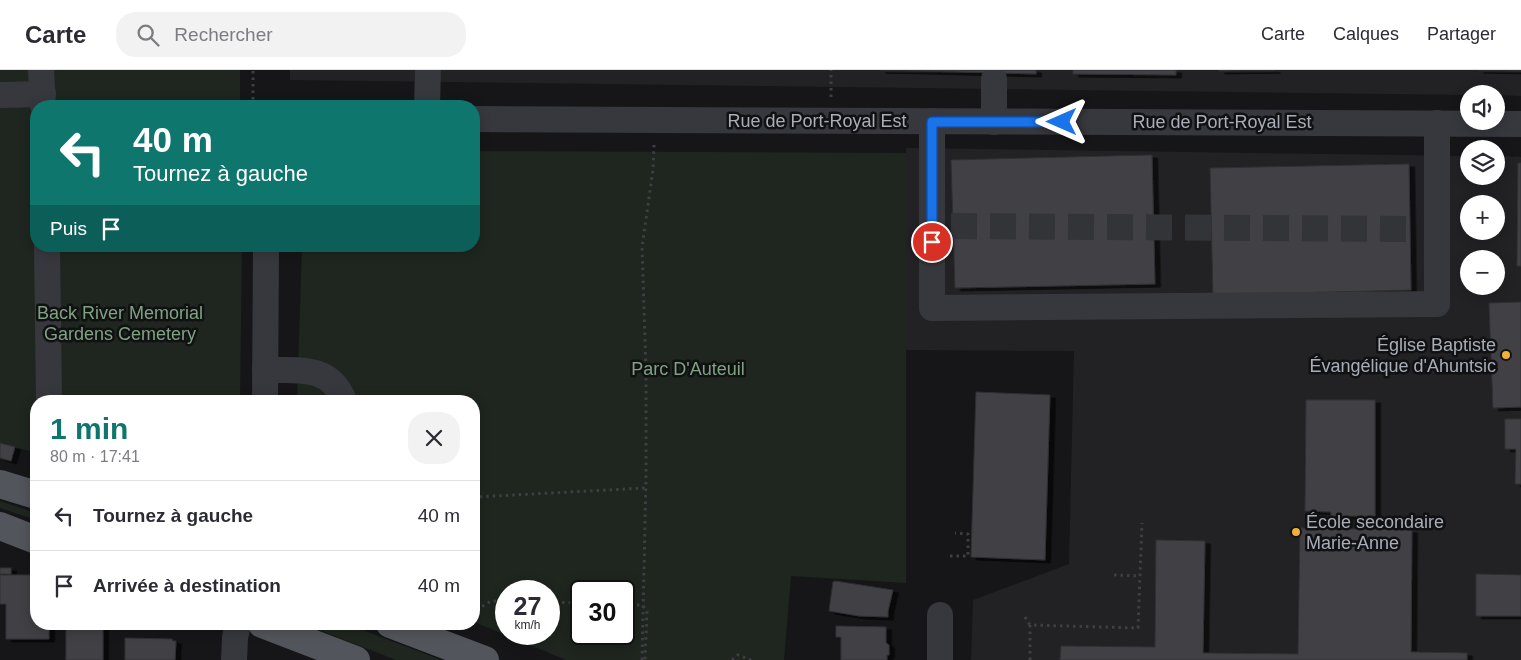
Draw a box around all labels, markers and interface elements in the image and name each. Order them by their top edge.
search box [116,12,466,57]
text: Carte [25,21,86,48]
icon: search [134,21,162,49]
text: Rechercher [174,24,273,45]
text: Carte [1261,24,1305,44]
text: Calques [1333,24,1399,44]
text: Partager [1427,24,1496,44]
map controls [1460,85,1505,295]
button: sound [1460,85,1505,130]
position arrow [1035,95,1087,147]
street label: Rue de Port-Royal Est [727,111,907,131]
street label: Rue de Port-Royal Est [1132,112,1312,132]
icon: left [50,120,115,185]
text: 40 m [133,120,213,159]
button: layers [1460,140,1505,185]
text: Tournez à gauche [133,161,308,186]
button: + [1460,195,1505,240]
icon: arrive [97,215,125,243]
text: Puis [50,218,87,239]
pin [911,221,953,263]
icon: arrive [918,228,946,256]
button: − [1460,250,1505,295]
park label: Back River Memorial Gardens Cemetery [37,303,203,344]
place label: Église Baptiste Évangélique d'Ahuntsic [1309,335,1496,376]
marker: Église Baptiste Évangélique d'Ahuntsic [1500,349,1512,361]
park label: Parc D'Auteuil [631,359,745,379]
text: 1 min [50,412,128,445]
button: close [408,412,460,464]
text: 80 m · 17:41 [50,448,140,465]
icon: left [50,502,78,530]
text: Tournez à gauche [93,505,253,526]
text: 40 m [418,505,460,526]
place label: École secondaire Marie-Anne [1306,512,1444,553]
marker: École secondaire Marie-Anne [1290,526,1302,538]
icon: arrive [50,572,78,600]
text: Arrivée à destination [93,575,281,596]
text: 40 m [418,575,460,596]
speed limit sign: 30 [570,580,635,645]
text: 27 [514,592,541,620]
text: km/h [514,618,541,632]

